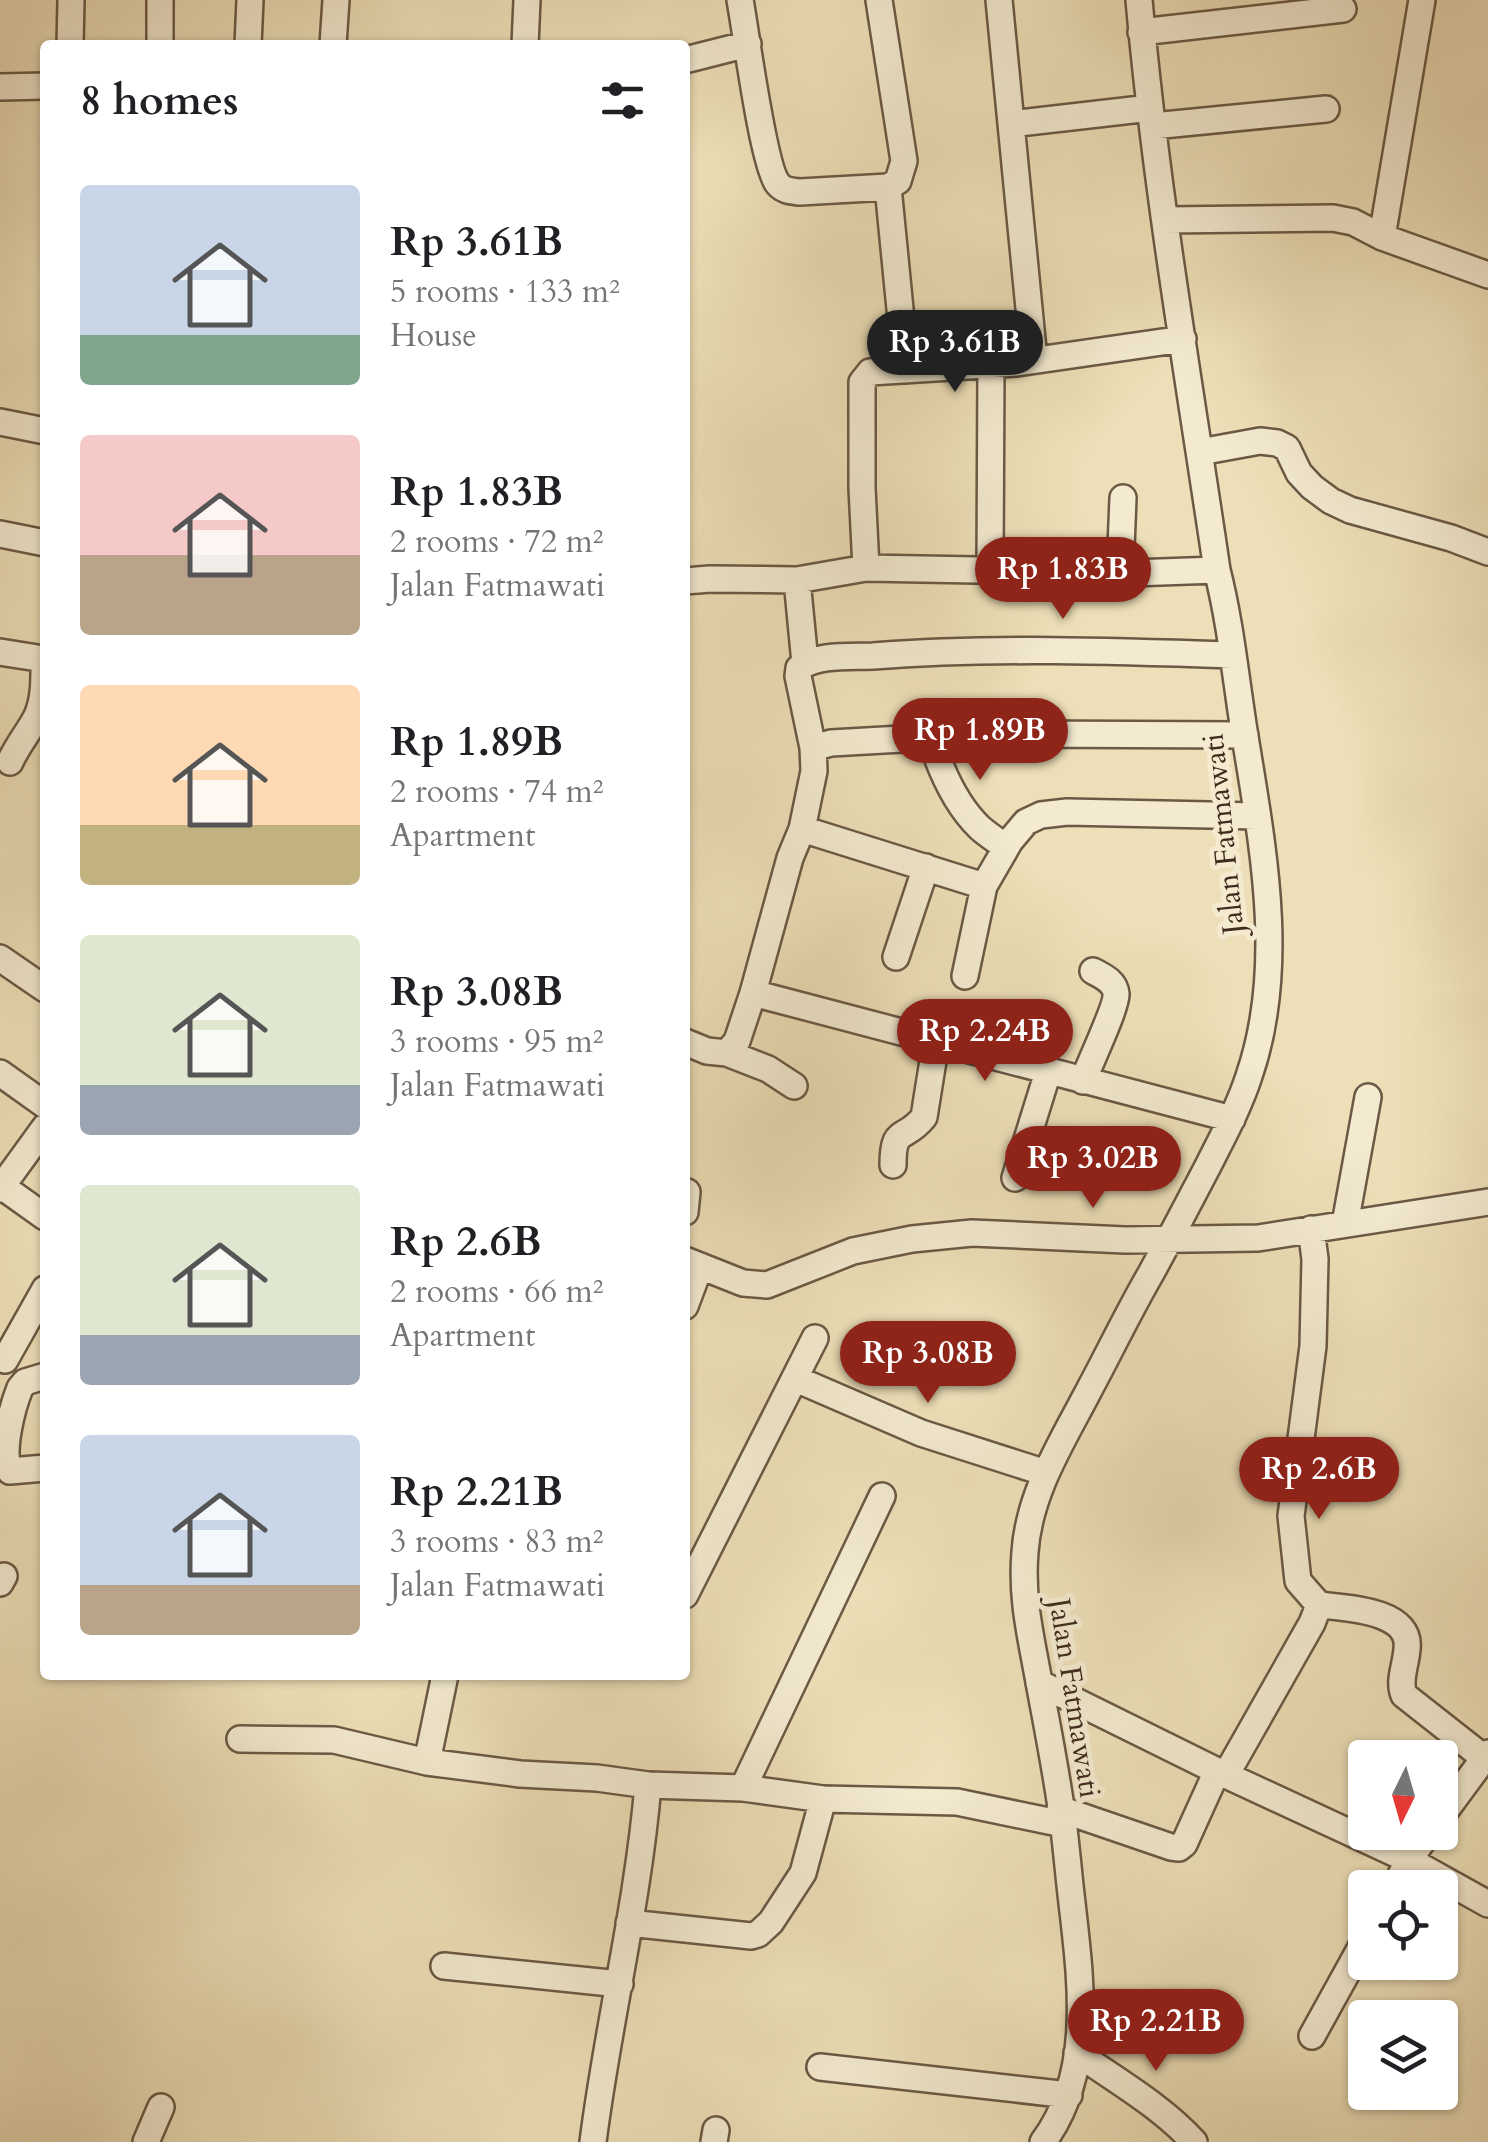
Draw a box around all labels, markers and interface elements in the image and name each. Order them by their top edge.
text: 8 homes [80,72,238,129]
icon: filters [595,73,650,128]
text: Rp 3.61B [390,213,563,270]
icon: home [160,225,280,345]
text: 5 rooms · 133 m² [390,270,620,314]
pin: Rp 3.61B [852,310,1058,395]
text: House [390,314,477,358]
text: Rp 3.61B [889,320,1021,364]
text: Rp 1.83B [390,463,563,520]
icon: home [160,475,280,595]
text: 2 rooms · 72 m² [390,520,603,564]
pin: Rp 1.83B [960,537,1166,622]
text: Rp 1.83B [997,547,1129,591]
text: Jalan Fatmawati [390,564,605,608]
pin: Rp 1.89B [877,698,1083,783]
text: Rp 1.89B [914,708,1046,752]
text: Rp 1.89B [390,713,563,770]
icon: home [160,725,280,845]
street label: Jalan Fatmawati [1193,732,1255,940]
text: 2 rooms · 74 m² [390,770,603,814]
text: Apartment [390,814,535,858]
text: Rp 3.08B [390,963,563,1020]
icon: home [160,975,280,1095]
pin: Rp 2.24B [882,999,1088,1084]
text: Rp 2.24B [919,1009,1051,1053]
text: 3 rooms · 95 m² [390,1020,603,1064]
text: Jalan Fatmawati [390,1064,605,1108]
pin: Rp 3.02B [990,1126,1196,1211]
text: Rp 3.02B [1027,1136,1159,1180]
text: Rp 2.6B [390,1213,542,1270]
icon: home [160,1225,280,1345]
text: 2 rooms · 66 m² [390,1270,603,1314]
text: Apartment [390,1314,535,1358]
pin: Rp 3.08B [825,1321,1031,1406]
text: Rp 3.08B [862,1331,994,1375]
pin: Rp 2.6B [1227,1437,1411,1522]
text: Rp 2.6B [1261,1447,1377,1491]
text: Rp 2.21B [390,1463,563,1520]
icon: home [160,1475,280,1595]
text: 3 rooms · 83 m² [390,1520,603,1564]
text: Jalan Fatmawati [390,1564,605,1608]
street label: Jalan Fatmawati [1038,1591,1111,1801]
north arrow [1348,1740,1458,1850]
map controls [1348,1740,1458,2110]
button: locate [1348,1870,1458,1980]
pin: Rp 2.21B [1053,1989,1259,2074]
text: Rp 2.21B [1090,1999,1222,2043]
button: layers [1348,2000,1458,2110]

